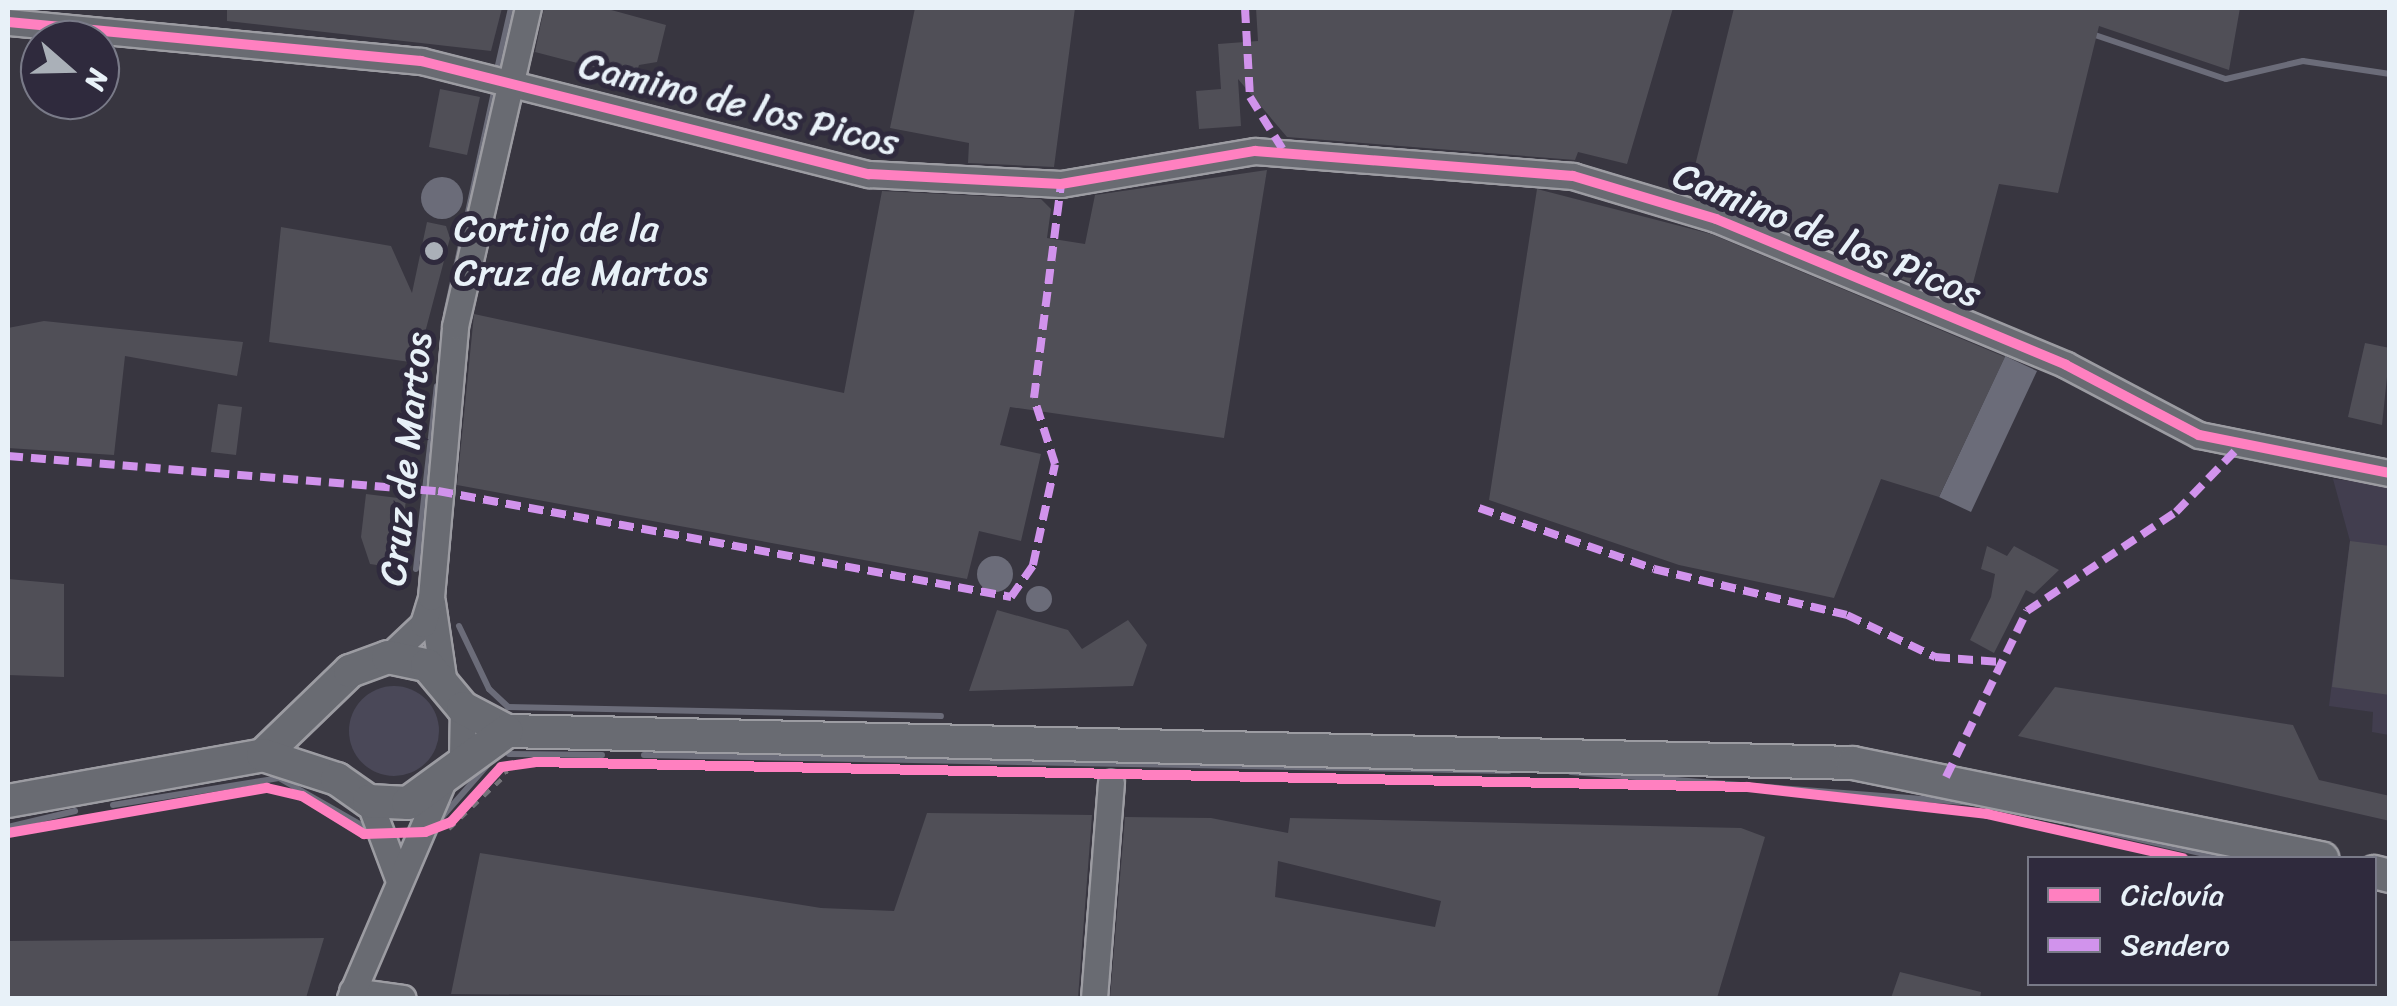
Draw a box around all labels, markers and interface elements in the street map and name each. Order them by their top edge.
north arrow [20,20,120,120]
street label: Camino de los Picos [574,42,904,166]
text: N [70,62,123,97]
street label: Camino de los Picos [1666,152,1988,318]
place label: Cortijo de la Cruz de Martos [454,206,708,296]
marker: Cortijo de la Cruz de Martos [423,240,445,262]
street label: Cruz de Martos [370,330,442,588]
legend [2027,856,2377,986]
text: Ciclovía [2121,868,2224,922]
text: Sendero [2121,918,2230,972]

